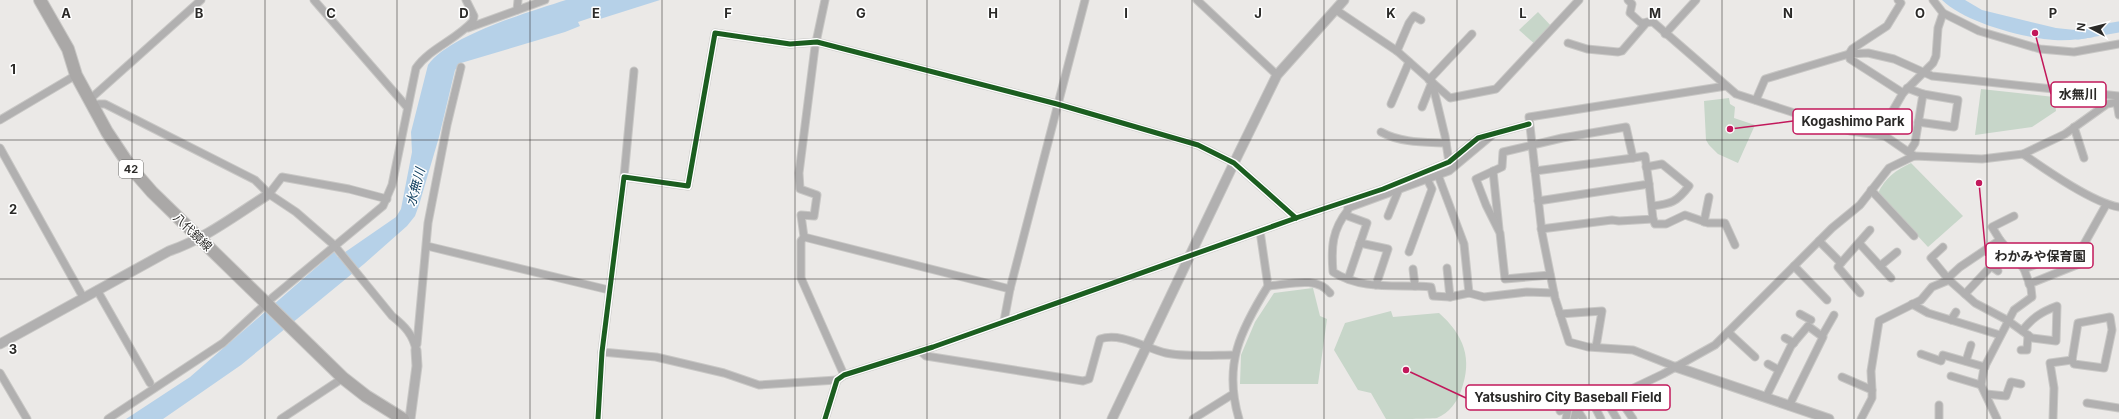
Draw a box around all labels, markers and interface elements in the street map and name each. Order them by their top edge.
text: A [61,5,71,21]
text: B [195,5,204,21]
text: C [326,5,336,21]
text: D [459,5,469,21]
text: E [592,5,600,21]
text: F [724,5,732,21]
text: G [856,5,866,21]
text: H [988,5,998,21]
text: I [1124,5,1128,21]
text: J [1254,5,1262,21]
text: K [1386,5,1396,21]
text: L [1519,5,1527,21]
text: M [1649,5,1661,21]
text: N [1783,5,1793,21]
text: O [1915,5,1925,21]
text: P [2049,5,2057,21]
north arrow [2071,8,2111,48]
text: N [2074,22,2089,32]
text: 1 [10,61,16,77]
callout: 水無川 [2051,82,2106,107]
text: 水無川 [2058,86,2098,102]
callout: Kogashimo Park [1793,109,1912,134]
text: Kogashimo Park [1801,113,1905,129]
road number: 42 [119,160,143,178]
water label: 水無川 [402,164,428,208]
text: 2 [9,201,17,217]
street label: 八代鏡線 [171,210,215,254]
callout: わかみや保育園 [1986,243,2093,268]
text: わかみや保育園 [1994,248,2086,264]
text: 3 [9,341,17,357]
callout: Yatsushiro City Baseball Field [1466,385,1670,410]
text: Yatsushiro City Baseball Field [1474,389,1662,405]

